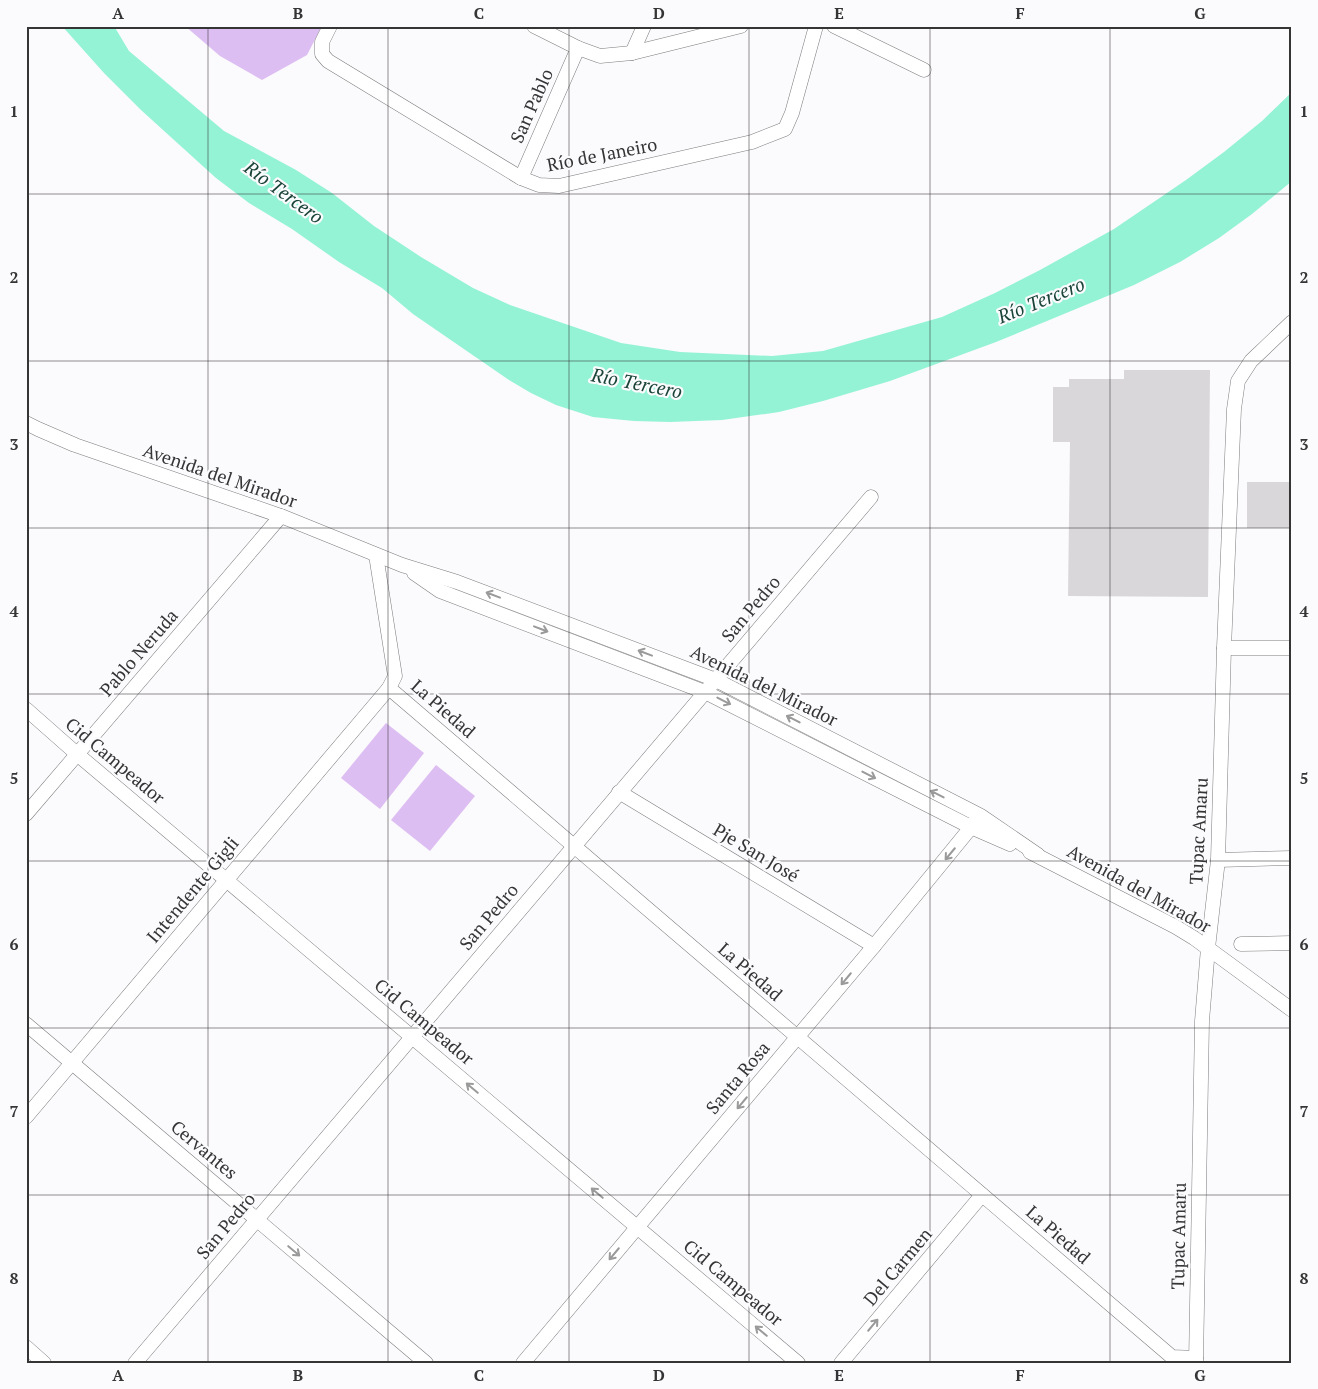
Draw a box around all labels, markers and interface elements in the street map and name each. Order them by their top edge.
text: A [112,2,124,24]
text: B [293,2,303,24]
text: C [474,2,484,24]
text: D [653,2,665,24]
text: E [834,2,844,24]
text: F [1015,2,1025,24]
text: G [1194,2,1206,24]
street label: San Pablo [504,65,558,146]
text: 1 [9,100,19,122]
text: 1 [1299,100,1309,122]
street label: Río de Janeiro [545,132,659,176]
water label: Río Tercero [239,154,329,229]
text: 2 [9,266,19,288]
text: 2 [1299,266,1309,288]
water label: Río Tercero [993,271,1088,329]
water label: Río Tercero [589,361,685,404]
text: 3 [9,433,19,455]
text: 3 [1299,433,1309,455]
street label: Avenida del Mirador [140,437,300,513]
street label: San Pedro [715,570,785,647]
one-way arrow [485,590,501,599]
text: 4 [9,600,19,622]
text: 4 [1299,600,1309,622]
street label: Pablo Neruda [94,604,183,701]
one-way arrow [532,625,548,634]
street label: Avenida del Mirador [687,639,842,731]
one-way arrow [637,648,653,657]
street label: La Piedad [406,674,481,743]
one-way arrow [717,697,732,707]
street label: Cid Campeador [61,712,170,809]
one-way arrow [785,714,800,724]
text: 5 [9,767,19,789]
text: 5 [1299,767,1309,789]
one-way arrow [861,771,876,780]
street label: Tupac Amaru [1183,777,1213,885]
one-way arrow [930,789,945,798]
street label: Pje San José [709,817,804,887]
street label: Intendente Gigli [141,831,244,947]
street label: Avenida del Mirador [1063,839,1216,938]
one-way arrow [944,847,955,860]
street label: San Pedro [453,878,523,955]
text: 6 [9,933,19,955]
text: 6 [1299,933,1309,955]
street label: La Piedad [713,937,788,1006]
one-way arrow [840,972,852,985]
street label: Cid Campeador [370,973,479,1070]
street label: Santa Rosa [700,1036,775,1119]
one-way arrow [466,1082,479,1093]
one-way arrow [736,1096,747,1109]
text: 7 [9,1100,19,1122]
text: 7 [1299,1100,1309,1122]
street label: Cervantes [166,1114,243,1184]
street label: Tupac Amaru [1165,1182,1191,1290]
street label: San Pedro [190,1187,260,1264]
one-way arrow [590,1187,603,1198]
street label: La Piedad [1021,1200,1096,1269]
street label: Del Carmen [858,1222,937,1310]
street label: Cid Campeador [679,1234,788,1331]
one-way arrow [287,1245,300,1256]
one-way arrow [609,1248,620,1261]
text: 8 [9,1267,19,1289]
text: 8 [1299,1267,1309,1289]
one-way arrow [867,1319,878,1332]
one-way arrow [755,1326,768,1337]
text: A [112,1364,124,1386]
text: B [293,1364,303,1386]
text: C [474,1364,484,1386]
text: D [653,1364,665,1386]
text: E [834,1364,844,1386]
text: F [1015,1364,1025,1386]
text: G [1194,1364,1206,1386]

